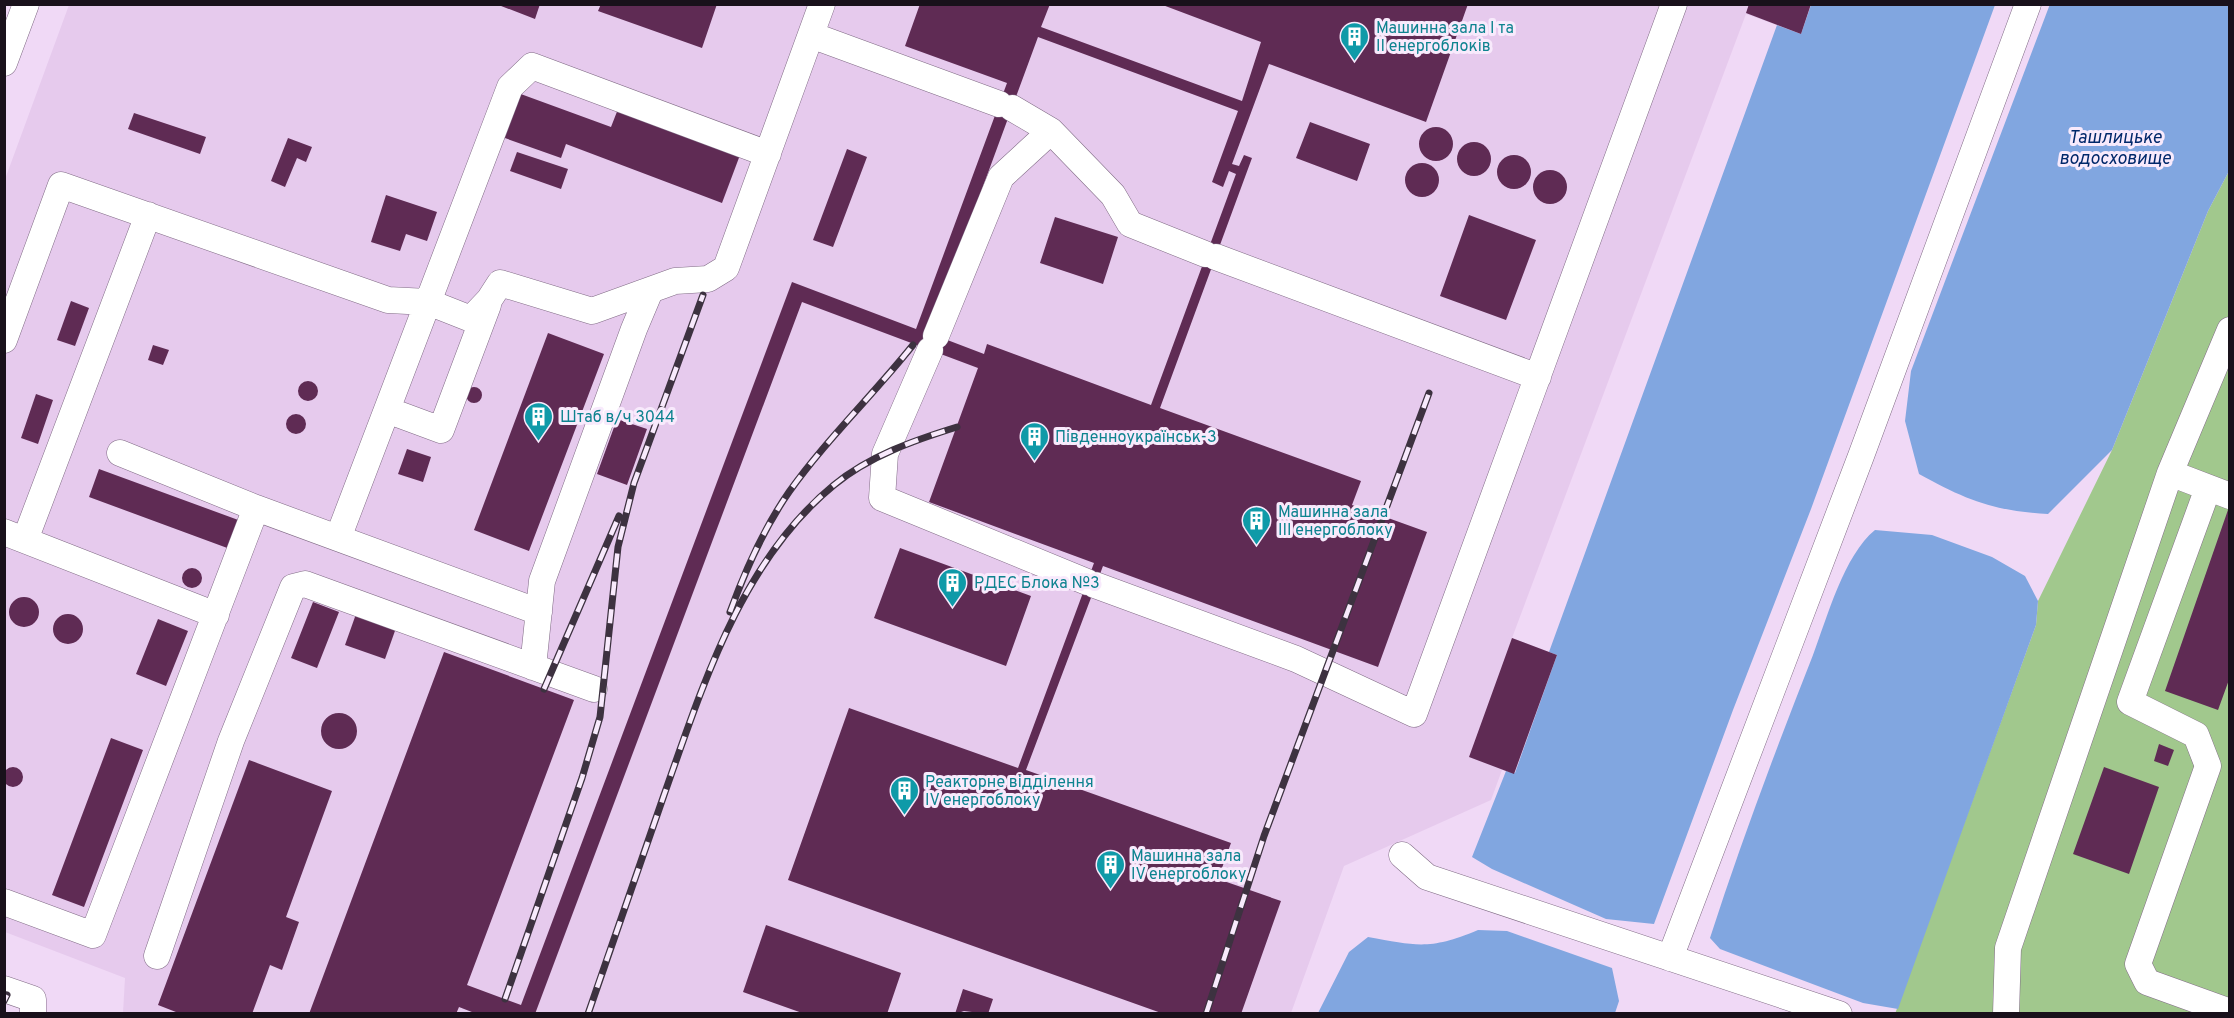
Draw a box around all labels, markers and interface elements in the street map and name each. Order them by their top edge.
place label: Машинна зала I та II енергоблоків [1376,19,1514,57]
building icon: Машинна зала I та II енергоблоків [1339,20,1371,62]
water label: Ташлицьке водосховище [2059,127,2172,171]
building icon: Штаб в/ч 3044 [523,400,555,442]
place label: Штаб в/ч 3044 [560,408,675,428]
building icon: Південноукраїнськ-3 [1018,420,1050,462]
place label: Південноукраїнськ-3 [1055,428,1217,448]
place label: Машинна зала III енергоблоку [1278,503,1393,541]
building icon: Машинна зала III енергоблоку [1241,504,1273,546]
building icon: РДЕС Блока №3 [937,566,969,608]
place label: РДЕС Блока №3 [974,574,1100,594]
place label: Реакторне відділення IV енергоблоку [925,773,1094,811]
building icon: Реакторне відділення IV енергоблоку [888,774,920,816]
place label: Машинна зала IV енергоблоку [1131,847,1246,885]
building icon: Машинна зала IV енергоблоку [1094,848,1126,890]

